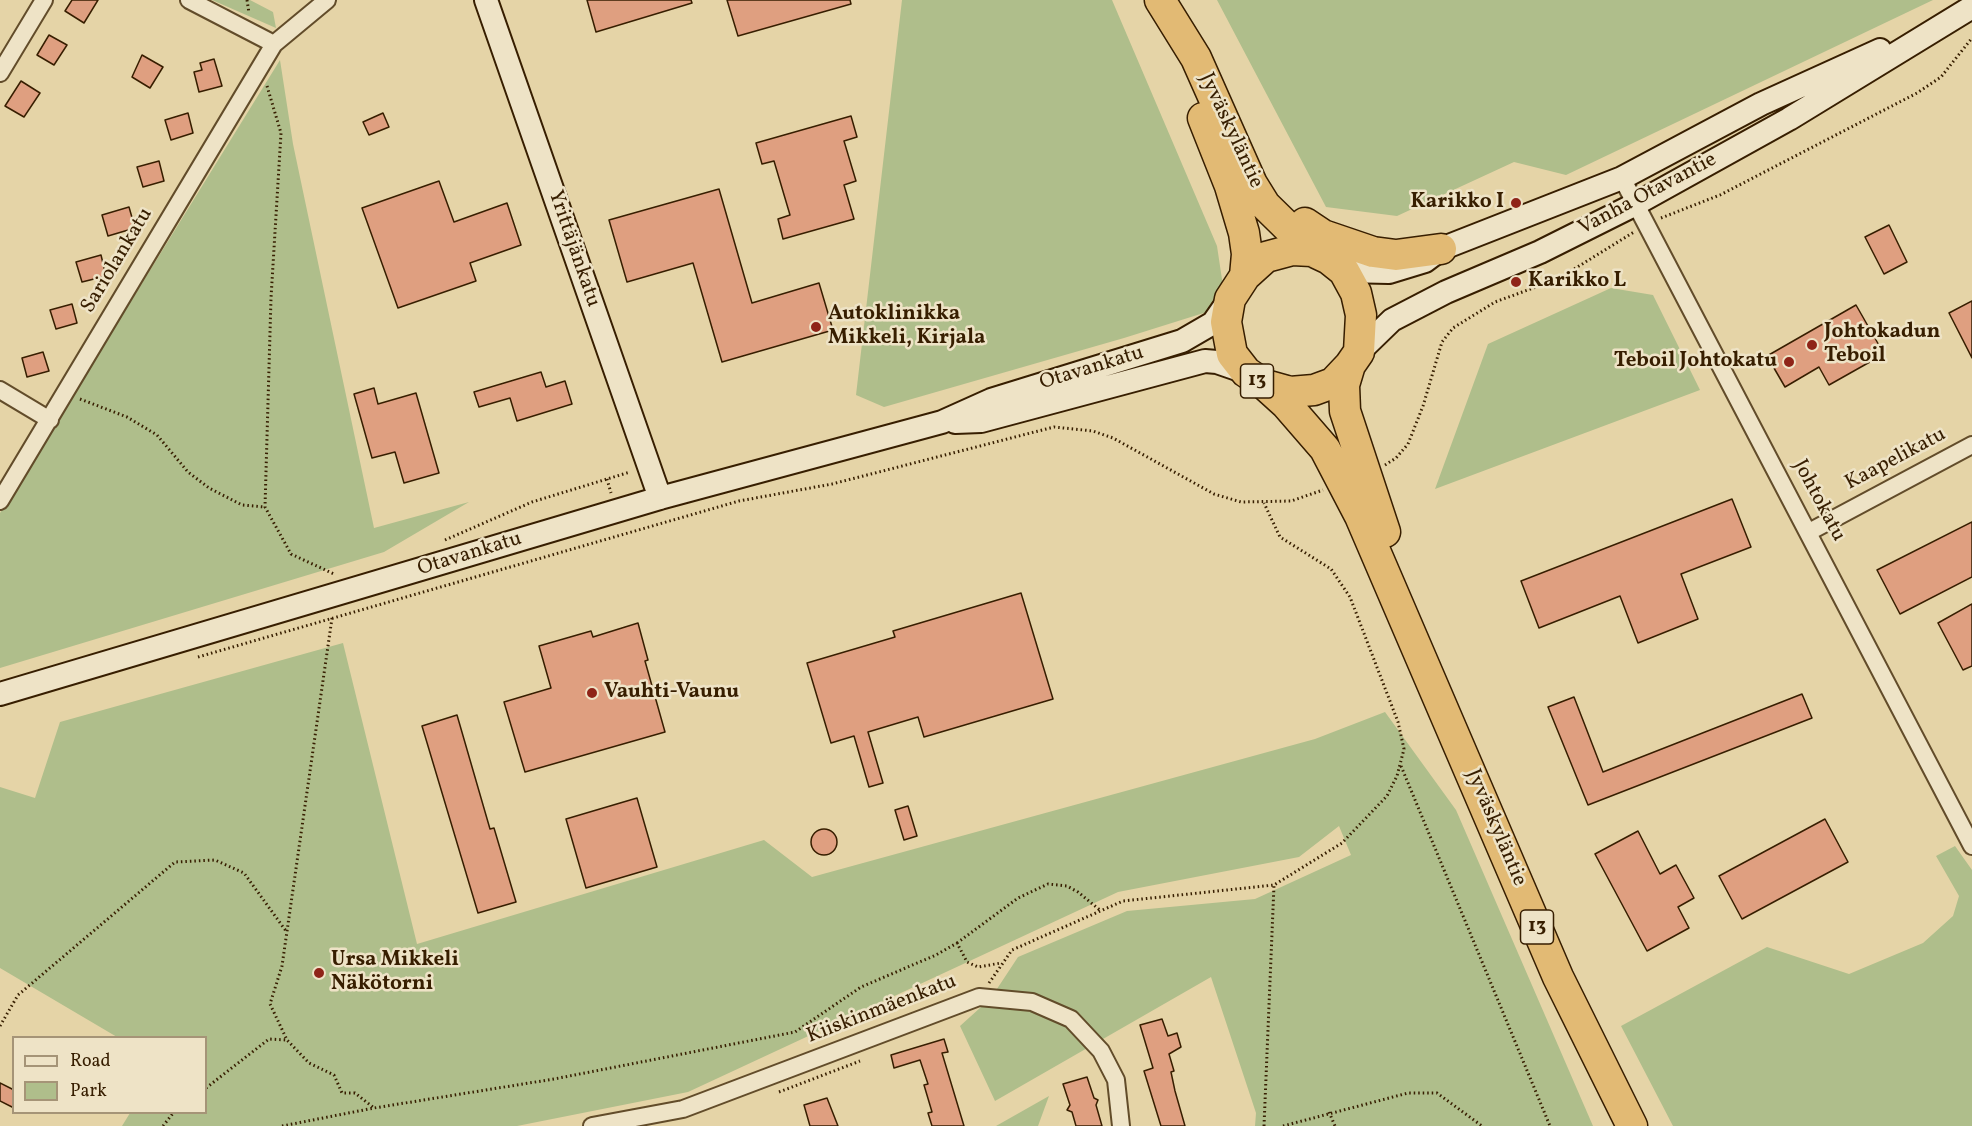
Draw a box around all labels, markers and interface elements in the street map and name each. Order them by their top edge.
street label: Jyväskyläntie [1192,69,1268,193]
street label: Vanha Otavantie [1575,148,1721,242]
street label: Yrittäjänkatu [541,187,605,311]
place label: Karikko I [1411,190,1504,216]
marker: Karikko I [1509,196,1523,210]
street label: Sariolankatu [77,204,159,318]
place label: Karikko L [1528,269,1626,295]
marker: Karikko L [1509,275,1523,289]
place label: Autoklinikka Mikkeli, Kirjala [828,302,986,352]
marker: Autoklinikka Mikkeli, Kirjala [809,320,823,334]
place label: Johtokadun Teboil [1824,320,1940,370]
marker: Johtokadun Teboil [1805,338,1819,352]
street label: Otavankatu [1037,341,1147,397]
place label: Teboil Johtokatu [1614,349,1777,375]
marker: Teboil Johtokatu [1782,355,1796,369]
road number: 13 [1240,364,1274,398]
street label: Kaapelikatu [1841,423,1951,497]
street label: Johtokatu [1786,456,1850,546]
street label: Otavankatu [415,527,525,583]
place label: Vauhti-Vaunu [604,680,739,706]
marker: Vauhti-Vaunu [585,686,599,700]
street label: Jyväskyläntie [1459,766,1531,890]
road number: 13 [1520,910,1554,944]
place label: Ursa Mikkeli Näkötorni [331,948,459,998]
marker: Ursa Mikkeli Näkötorni [312,966,326,980]
street label: Kiiskinmäenkatu [803,970,961,1050]
legend [12,1036,207,1114]
text: Road [70,1049,111,1074]
text: Park [70,1079,107,1104]

